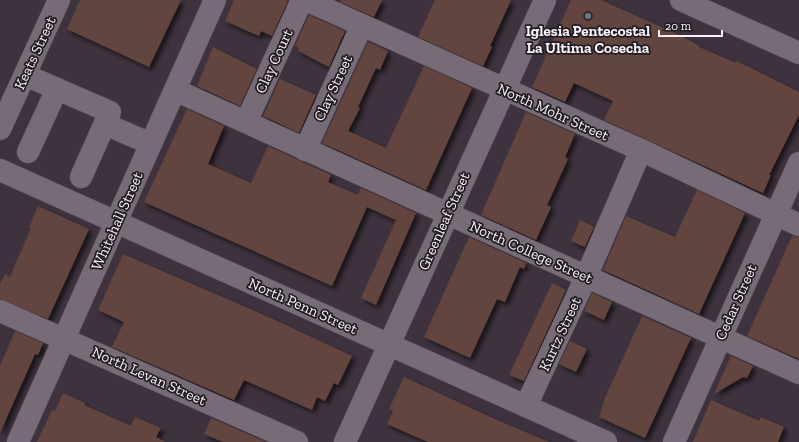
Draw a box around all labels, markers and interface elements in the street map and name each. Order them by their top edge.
marker: Iglesia Pentecostal La Ultima Cosecha [583,11,593,21]
scale bar [659,12,722,38]
street label: Keats Street [10,13,60,92]
text: 20 m [665,19,692,33]
place label: Iglesia Pentecostal La Ultima Cosecha [526,22,650,57]
street label: Clay Court [251,26,297,96]
street label: Clay Street [310,52,356,124]
street label: North Mohr Street [495,79,612,145]
street label: Whitehall Street [87,169,147,273]
street label: Greenleaf Street [414,169,474,273]
street label: North College Street [467,217,596,287]
street label: Cedar Street [711,261,761,343]
street label: North Penn Street [246,274,361,338]
street label: Kurtz Street [535,294,585,374]
street label: North Levan Street [89,343,209,409]

